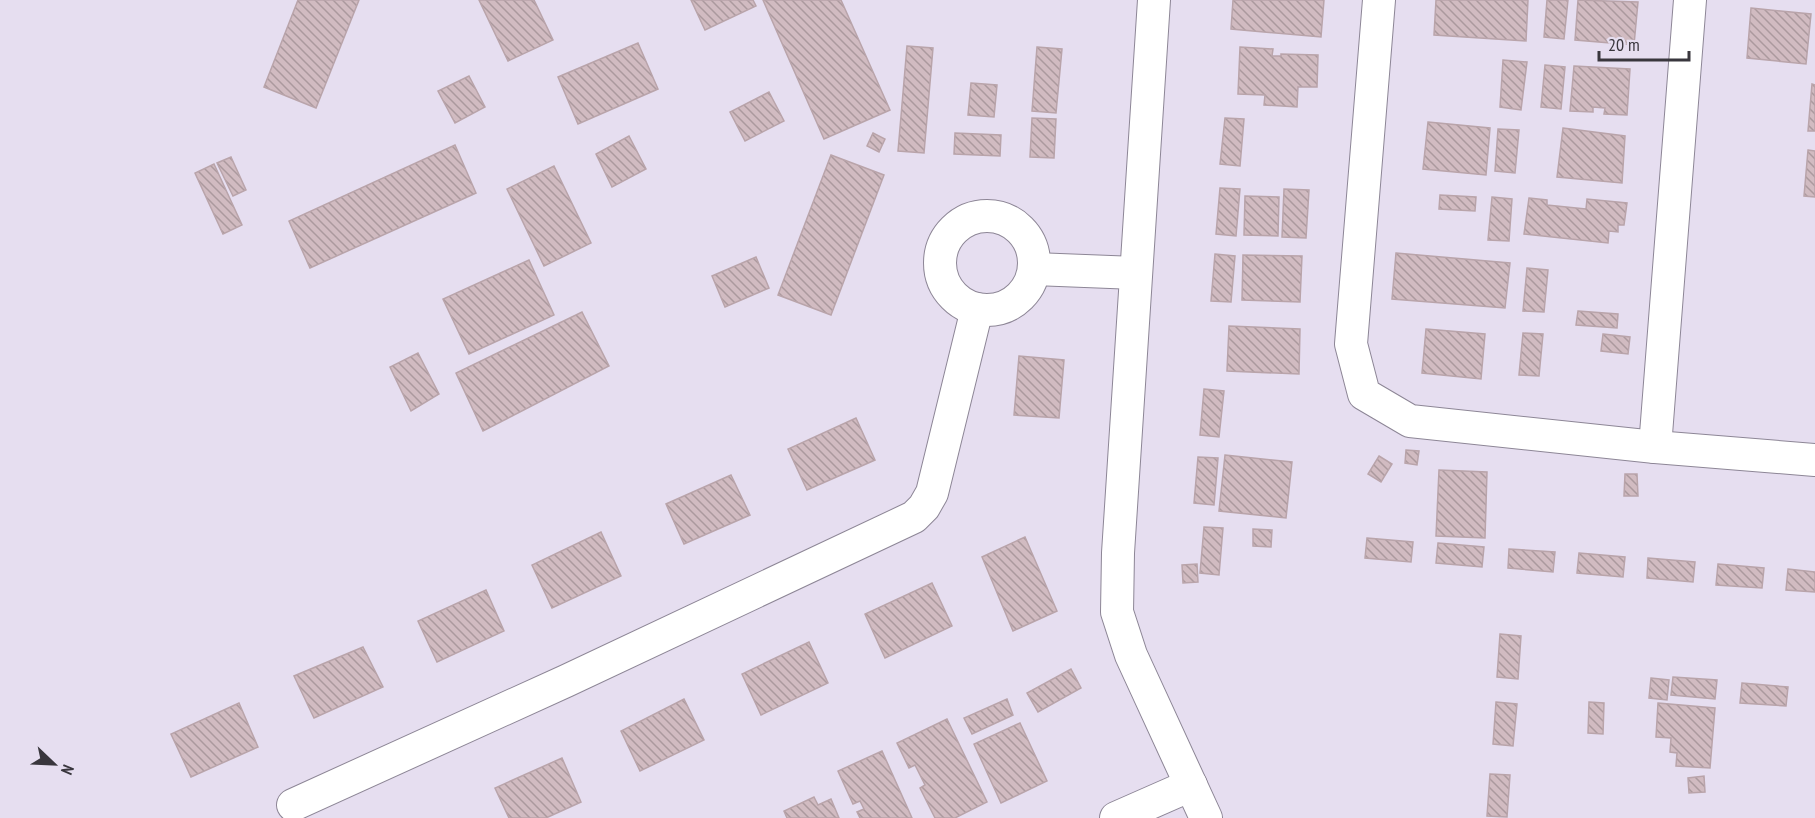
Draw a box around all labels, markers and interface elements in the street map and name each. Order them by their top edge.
scale bar [1599,24,1689,62]
text: 20 m [1608,33,1640,56]
north arrow [24,734,84,794]
text: N [57,762,79,778]

